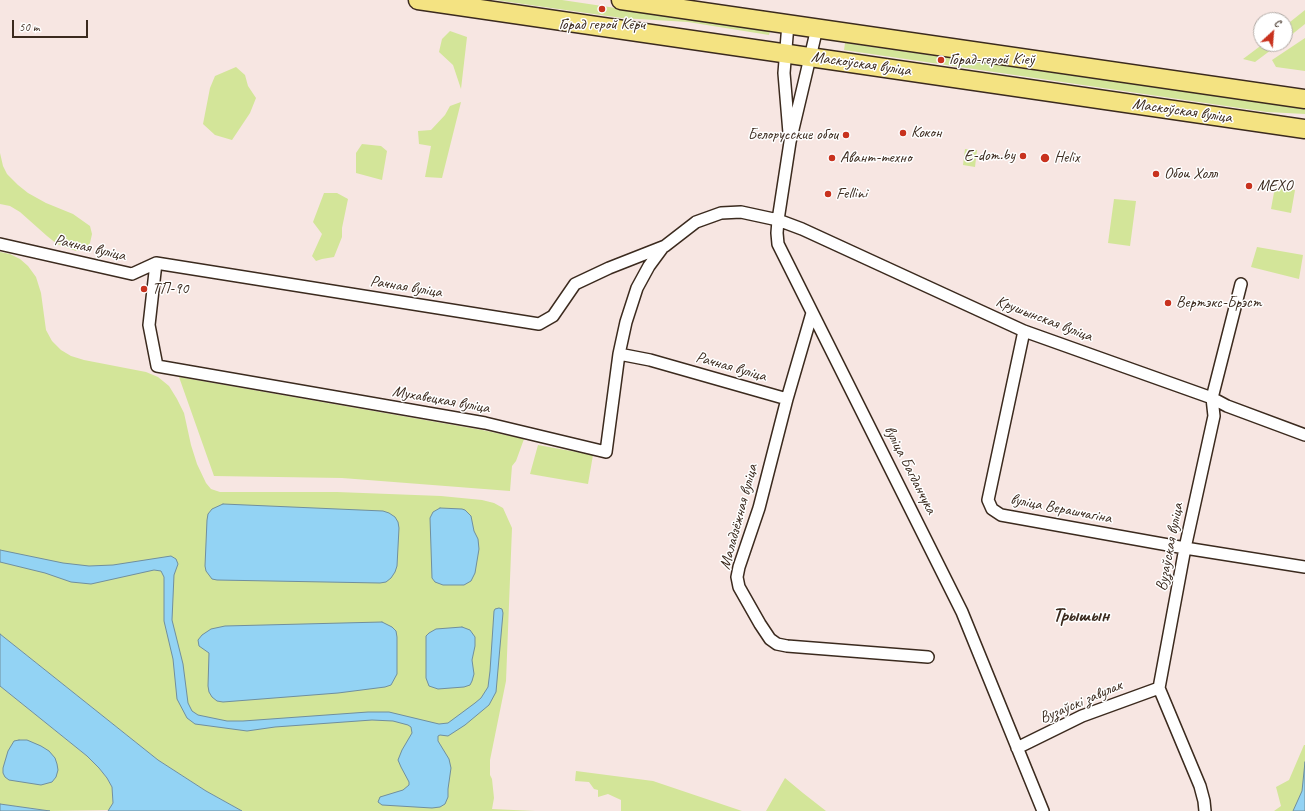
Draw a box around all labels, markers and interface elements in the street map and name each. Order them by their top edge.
marker: Горад герой Керч [597,4,607,14]
scale bar [14,12,90,38]
north arrow [1253,12,1293,52]
place label: Горад герой Керч [559,15,645,35]
text: С [1272,15,1283,30]
text: 50 m [19,19,39,35]
street label: Маскоўская вуліца [810,48,912,80]
place label: Горад-герой Кіеў [949,50,1034,70]
marker: Горад-герой Кіеў [936,55,946,65]
street label: Маскоўская вуліца [1131,95,1233,127]
place label: Кокон [911,123,941,143]
place label: Белорусские обои [748,125,838,145]
marker: Кокон [898,128,908,138]
marker: Белорусские обои [841,130,851,140]
place label: E-dom.by [964,146,1015,166]
place label: Авант-техно [840,148,912,168]
place label: Helix [1054,148,1080,168]
marker: E-dom.by [1018,151,1028,161]
marker: Helix [1039,152,1051,164]
marker: Авант-техно [827,153,837,163]
place label: Обои Холл [1164,164,1217,184]
marker: Обои Холл [1151,169,1161,179]
place label: MEXO [1257,176,1293,196]
marker: MEXO [1244,181,1254,191]
place label: Fellini [836,184,867,204]
marker: Fellini [823,189,833,199]
street label: Рачная вуліца [53,231,127,265]
street label: Рачная вуліца [369,272,443,302]
place label: ТП-90 [152,279,189,299]
marker: ТП-90 [139,284,149,294]
street label: Крушынская вуліца [993,292,1095,346]
place label: Вертэкс-Брэст [1176,293,1261,313]
marker: Вертэкс-Брэст [1163,298,1173,308]
street label: Рачная вуліца [694,348,768,386]
street label: Мухавецкая вуліца [391,382,491,418]
street label: вуліца Багданчука [879,423,941,517]
street label: Маладзёжная вуліца [716,462,762,572]
street label: вуліца Верашчагіна [1009,490,1113,528]
street label: Вузаўская вуліца [1152,501,1188,593]
district label: Трышын [1053,604,1109,628]
street label: Вузаўскі завулак [1037,676,1125,728]

